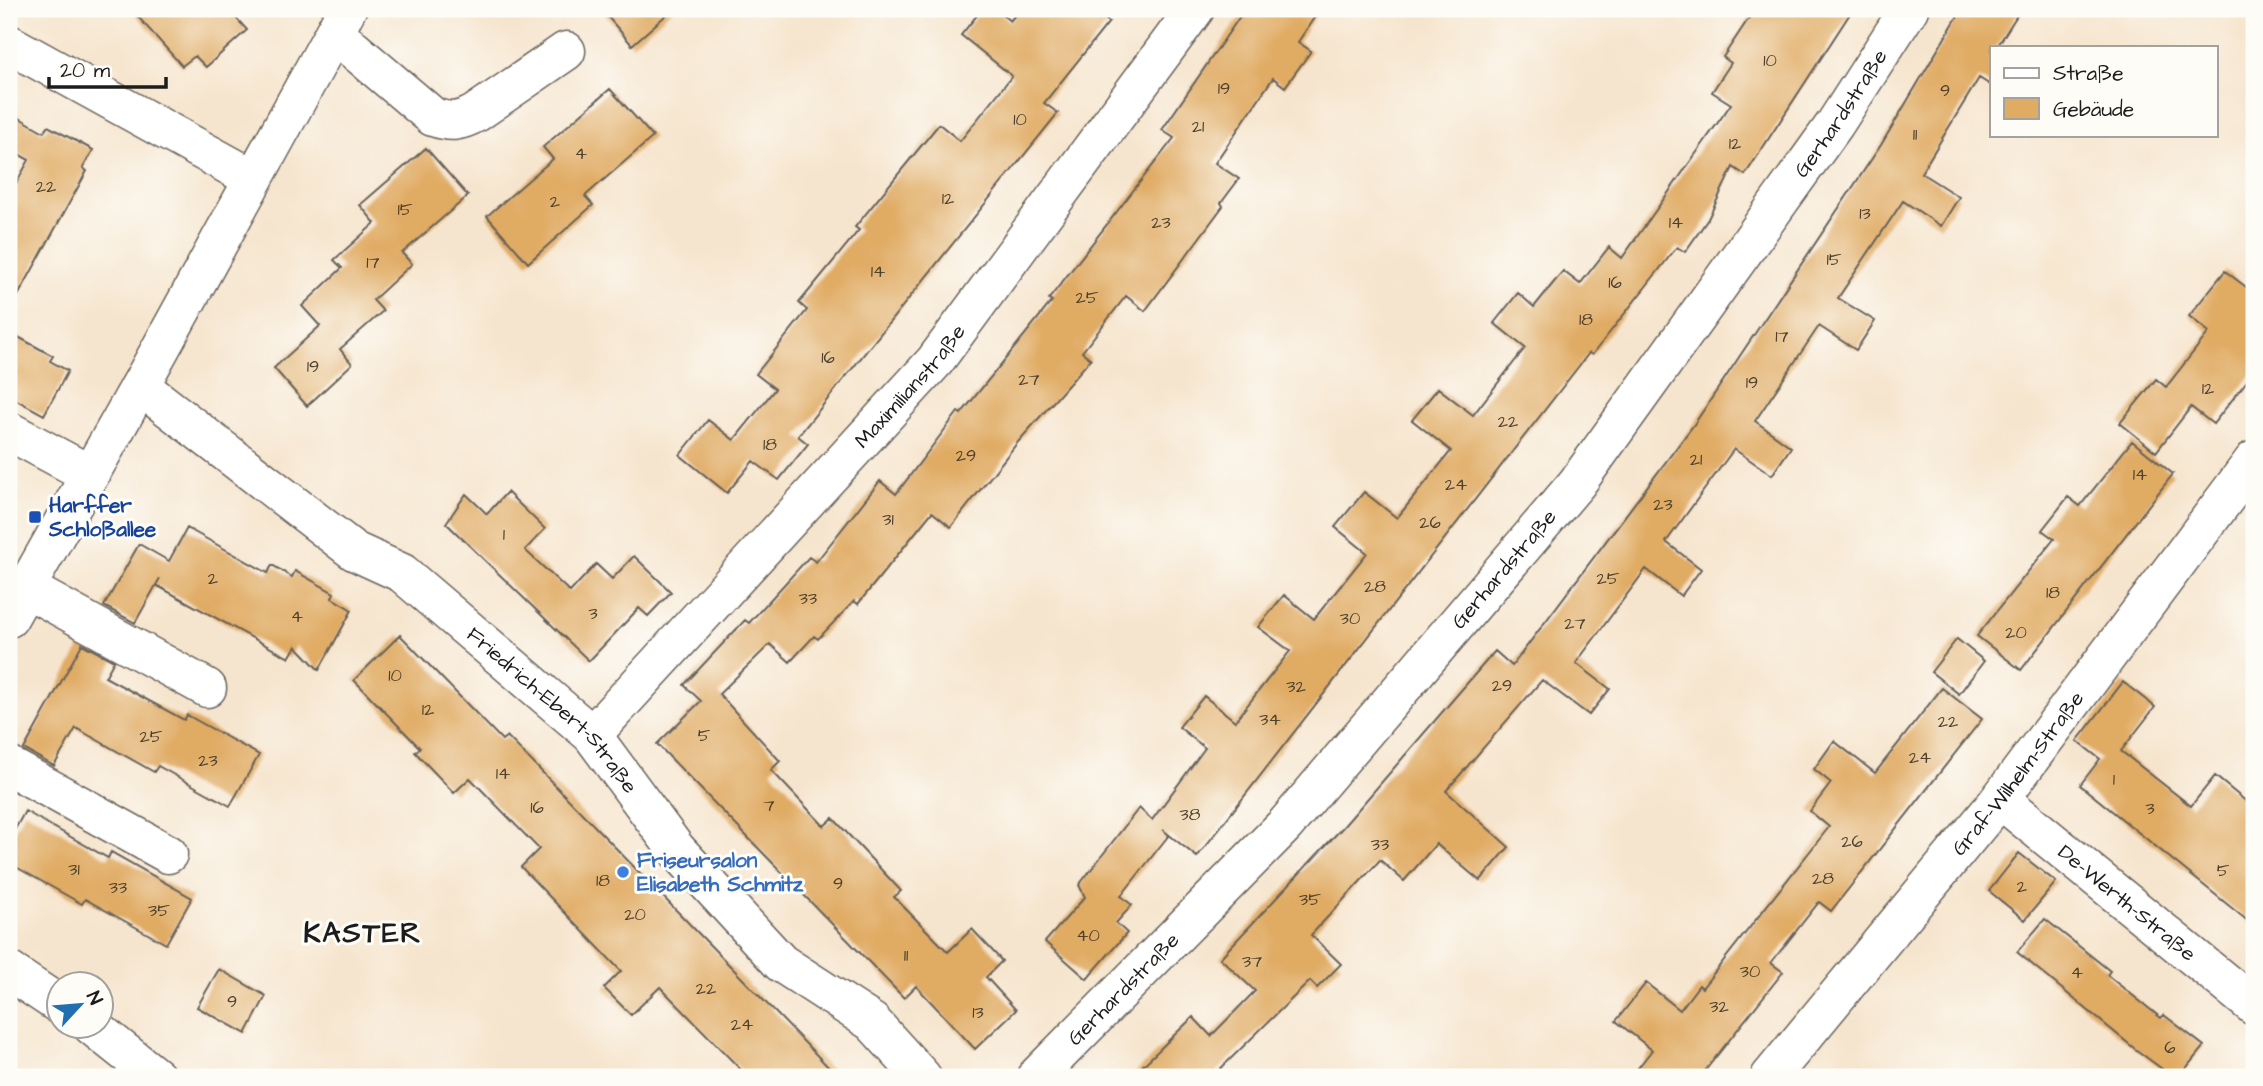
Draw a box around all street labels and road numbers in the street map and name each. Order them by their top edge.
street label: Gerhardstraße [1787,44,1894,183]
street label: Maximilianstraße [848,318,972,454]
street label: Gerhardstraße [1444,503,1563,635]
street label: Friedrich-Ebert-Straße [461,620,645,799]
street label: Graf-Wilhelm-Straße [1945,685,2090,862]
street label: De-Werth-Straße [2052,838,2202,968]
street label: Gerhardstraße [1061,926,1186,1052]

